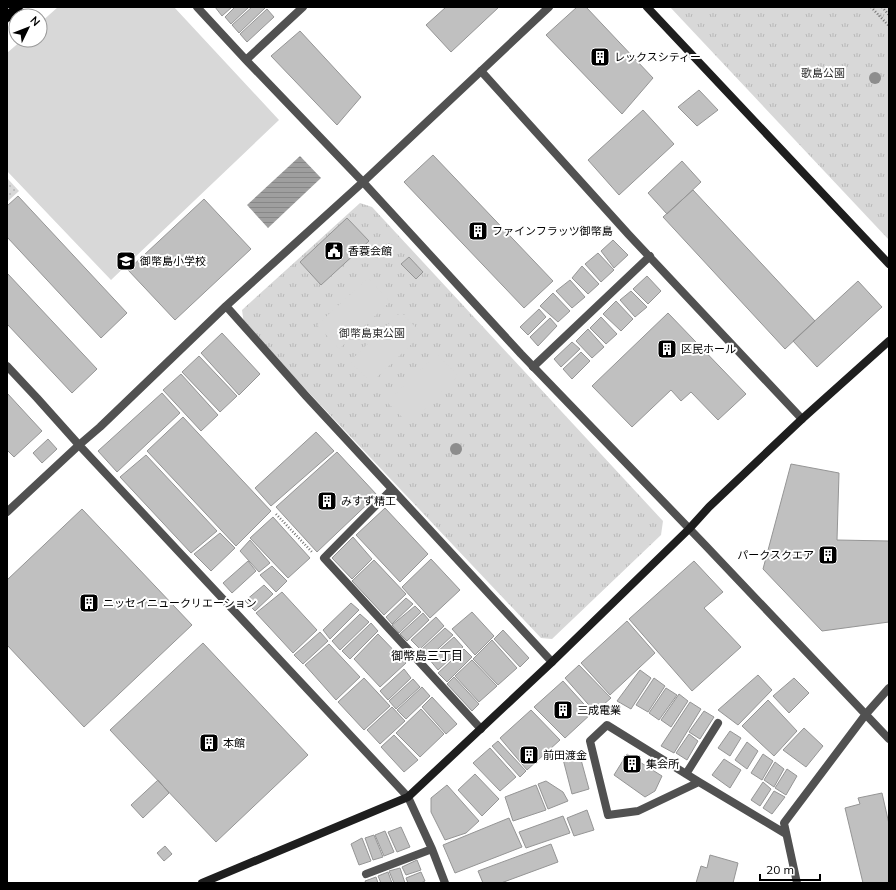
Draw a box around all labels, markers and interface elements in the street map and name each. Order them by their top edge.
north arrow [8,8,48,48]
text: N [27,13,43,29]
building icon: レックスシティー [589,46,611,68]
place label: レックスシティー [614,50,701,64]
park label: 歌島公園 [801,66,845,80]
building icon: ファインフラッツ御幣島 [467,220,489,242]
place label: ファインフラッツ御幣島 [492,224,613,238]
public building icon: 香蓑会館 [323,240,345,262]
place label: 香蓑会館 [348,244,392,258]
school or university icon: 御幣島小学校 [115,250,137,272]
place label: 御幣島小学校 [139,254,206,268]
park label: 御幣島東公園 [338,326,405,340]
building icon: 区民ホール [656,338,678,360]
place label: 区民ホール [681,342,736,356]
building icon: みすず精工 [316,490,338,512]
place label: みすず精工 [341,494,396,508]
building icon: パークスクエア [817,544,839,566]
place label: パークスクエア [737,548,814,562]
building icon: ニッセイニュークリエーション [78,592,100,614]
place label: ニッセイニュークリエーション [103,596,257,610]
district label: 御幣島三丁目 [391,648,463,663]
building icon: 三成電業 [552,699,574,721]
place label: 三成電業 [577,703,621,717]
building icon: 本館 [198,732,220,754]
place label: 本館 [223,736,245,750]
building icon: 前田渡金 [518,744,540,766]
place label: 前田渡金 [543,748,587,762]
building icon: 集会所 [621,753,643,775]
place label: 集会所 [646,757,680,771]
scale bar [760,856,820,882]
text: 20 m [766,862,794,877]

